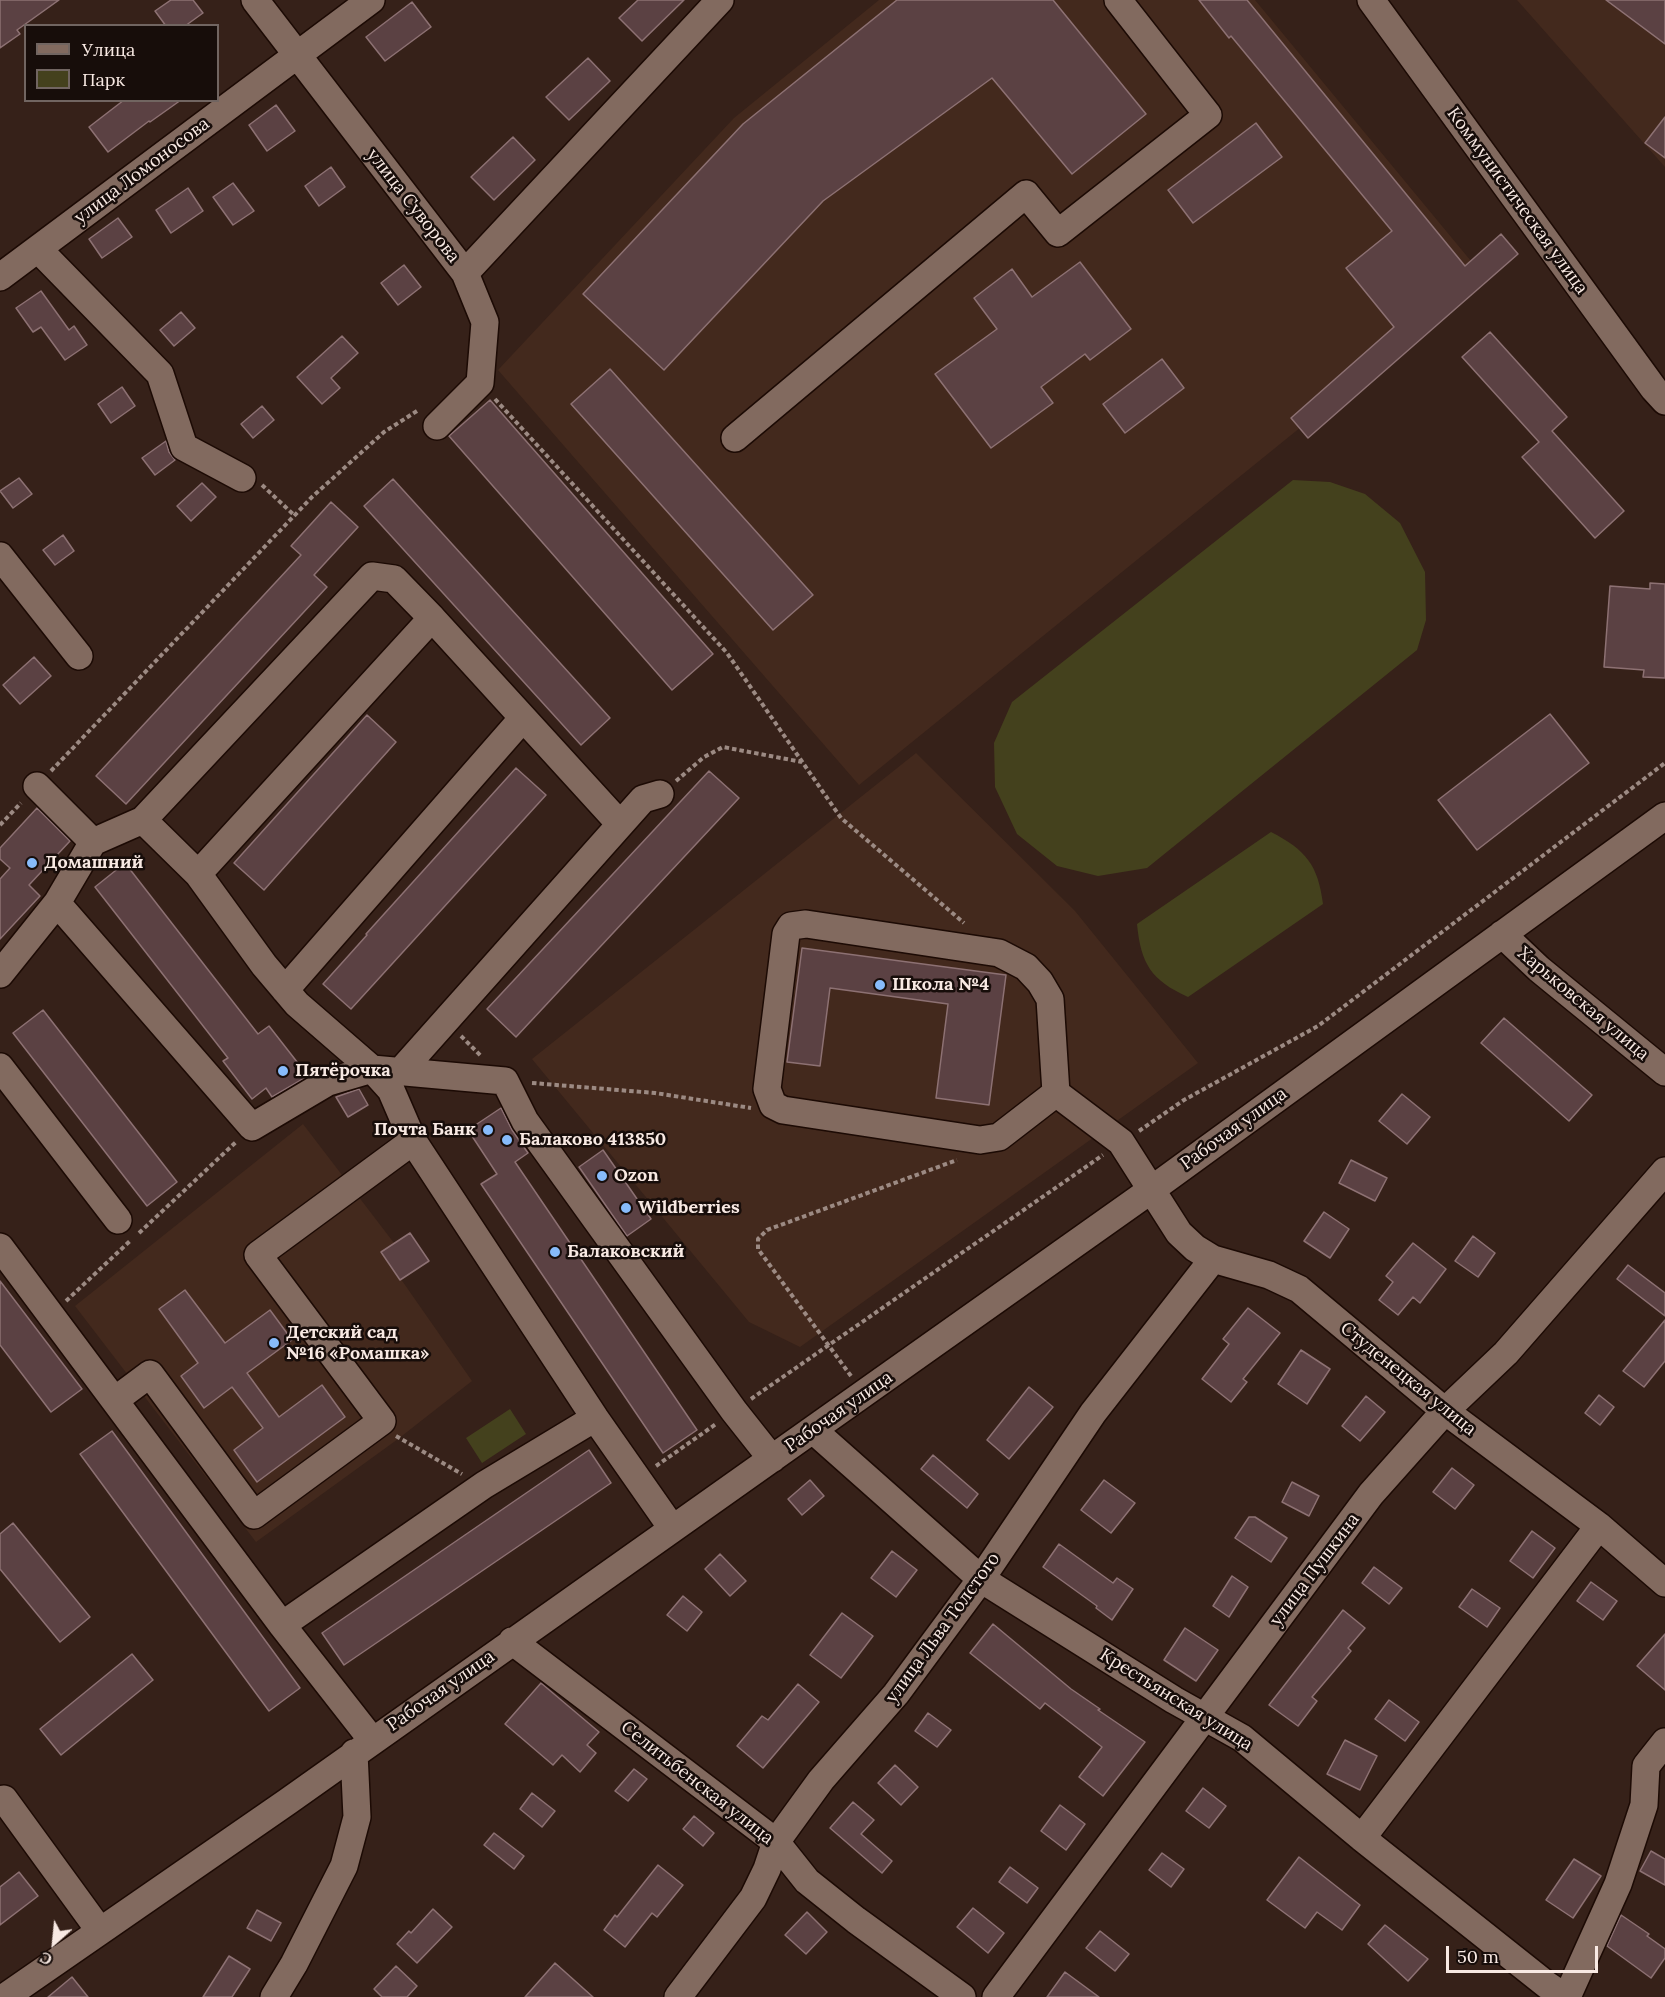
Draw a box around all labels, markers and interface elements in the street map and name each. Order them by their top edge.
legend [24,24,219,102]
text: Улица [82,38,135,61]
text: Парк [82,68,125,91]
street label: Коммунистическая улица [1442,103,1592,299]
street label: улица Ломоносова [70,113,214,229]
street label: улица Суворова [362,145,464,267]
place label: Домашний [44,852,143,874]
marker: Домашний [25,856,39,870]
street label: Харьковская улица [1513,943,1653,1065]
place label: Школа №4 [892,974,989,996]
marker: Школа №4 [873,978,887,992]
place label: Пятёрочка [295,1060,391,1082]
marker: Пятёрочка [276,1064,290,1078]
street label: Рабочая улица [1177,1083,1291,1175]
place label: Почта Банк [374,1119,476,1141]
marker: Почта Банк [481,1123,495,1137]
place label: Балаково 413850 [519,1129,666,1151]
marker: Балаково 413850 [500,1133,514,1147]
place label: Ozon [614,1165,659,1187]
marker: Ozon [595,1169,609,1183]
place label: Wildberries [638,1197,740,1219]
marker: Wildberries [619,1201,633,1215]
place label: Балаковский [567,1241,684,1263]
marker: Балаковский [548,1245,562,1259]
street label: Студенецкая улица [1336,1318,1480,1440]
place label: Детский сад №16 «Ромашка» [286,1322,429,1364]
marker: Детский сад №16 «Ромашка» [267,1336,281,1350]
street label: Рабочая улица [781,1367,897,1457]
street label: улица Пушкина [1266,1509,1364,1631]
street label: улица Льва Толстого [881,1549,1005,1707]
street label: Крестьянская улица [1096,1644,1256,1756]
street label: Рабочая улица [383,1646,499,1736]
street label: Селитьбенская улица [616,1717,778,1849]
north arrow [24,1913,84,1973]
scale bar [1449,1934,1600,1972]
text: 50 m [1457,1945,1499,1968]
text: С [36,1948,55,1970]

